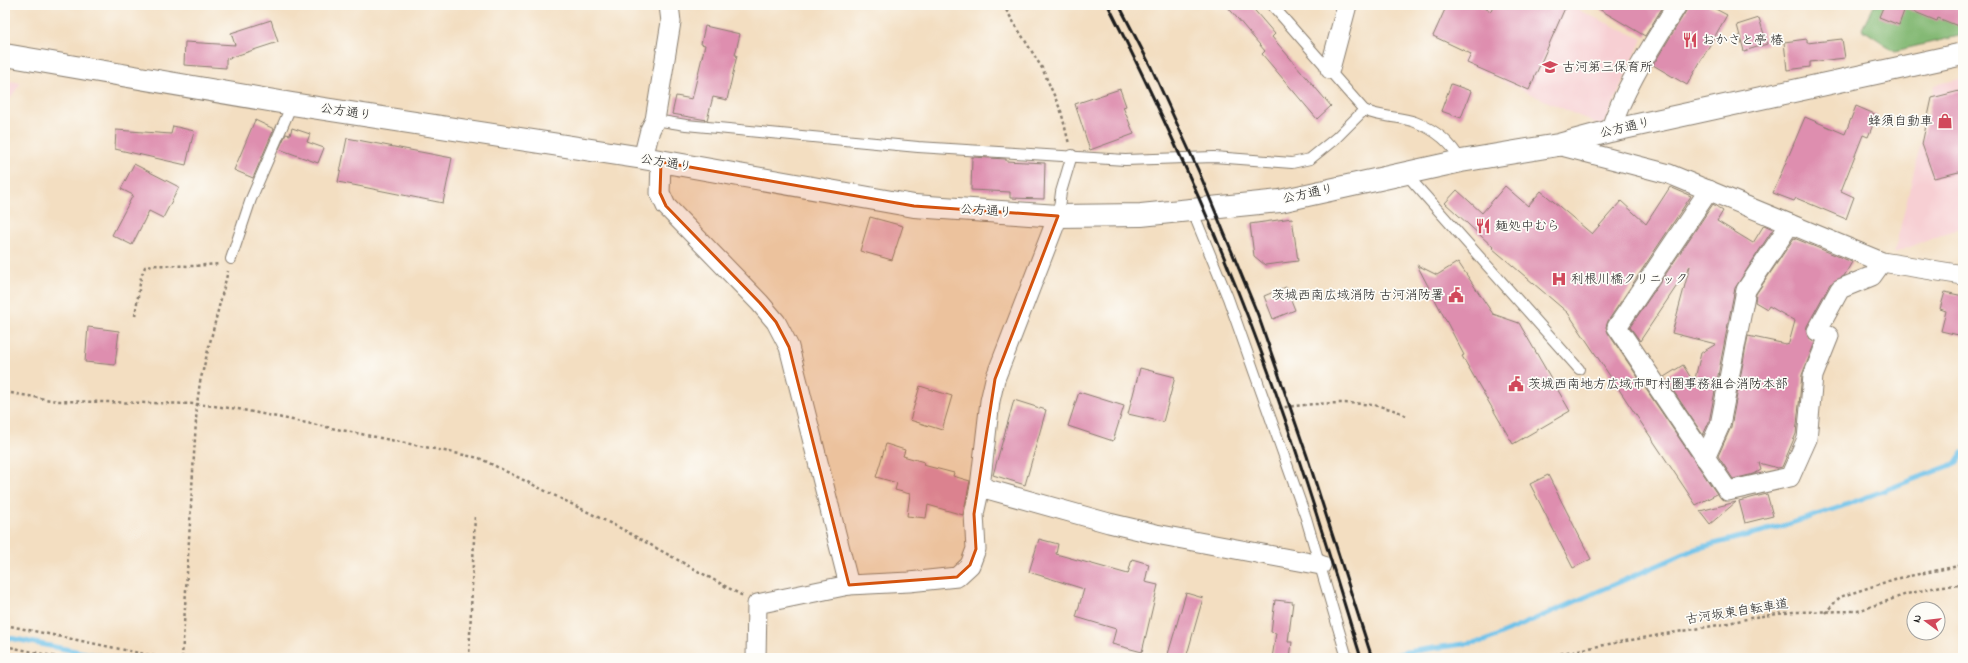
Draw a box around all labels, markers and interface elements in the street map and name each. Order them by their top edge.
restaurant icon: おかさと亭 椿 [1681,31,1699,49]
place label: おかさと亭 椿 [1702,31,1783,50]
school or university icon: 古河第三保育所 [1541,58,1559,76]
place label: 古河第三保育所 [1562,58,1653,77]
street label: 公方通り [319,99,373,125]
place label: 蜂須自動車 [1868,112,1933,131]
shop icon: 蜂須自動車 [1936,112,1954,130]
street label: 公方通り [1598,113,1652,143]
street label: 公方通り [639,149,693,177]
street label: 公方通り [1281,179,1335,209]
street label: 公方通り [959,200,1013,222]
restaurant icon: 麺処中むら [1474,217,1492,235]
place label: 麺処中むら [1495,217,1560,236]
hospital icon: 利根川橋クリニック [1550,270,1568,288]
place label: 利根川橋クリニック [1571,270,1688,289]
place label: 茨城西南広域消防 古河消防署 [1272,286,1444,305]
public building icon: 茨城西南広域消防 古河消防署 [1447,286,1465,304]
public building icon: 茨城西南地方広域市町村圏事務組合消防本部 [1507,375,1525,393]
place label: 茨城西南地方広域市町村圏事務組合消防本部 [1528,375,1788,394]
street label: 古河坂東自転車道 [1684,594,1790,630]
north arrow [1906,601,1946,641]
text: N [1909,613,1926,624]

